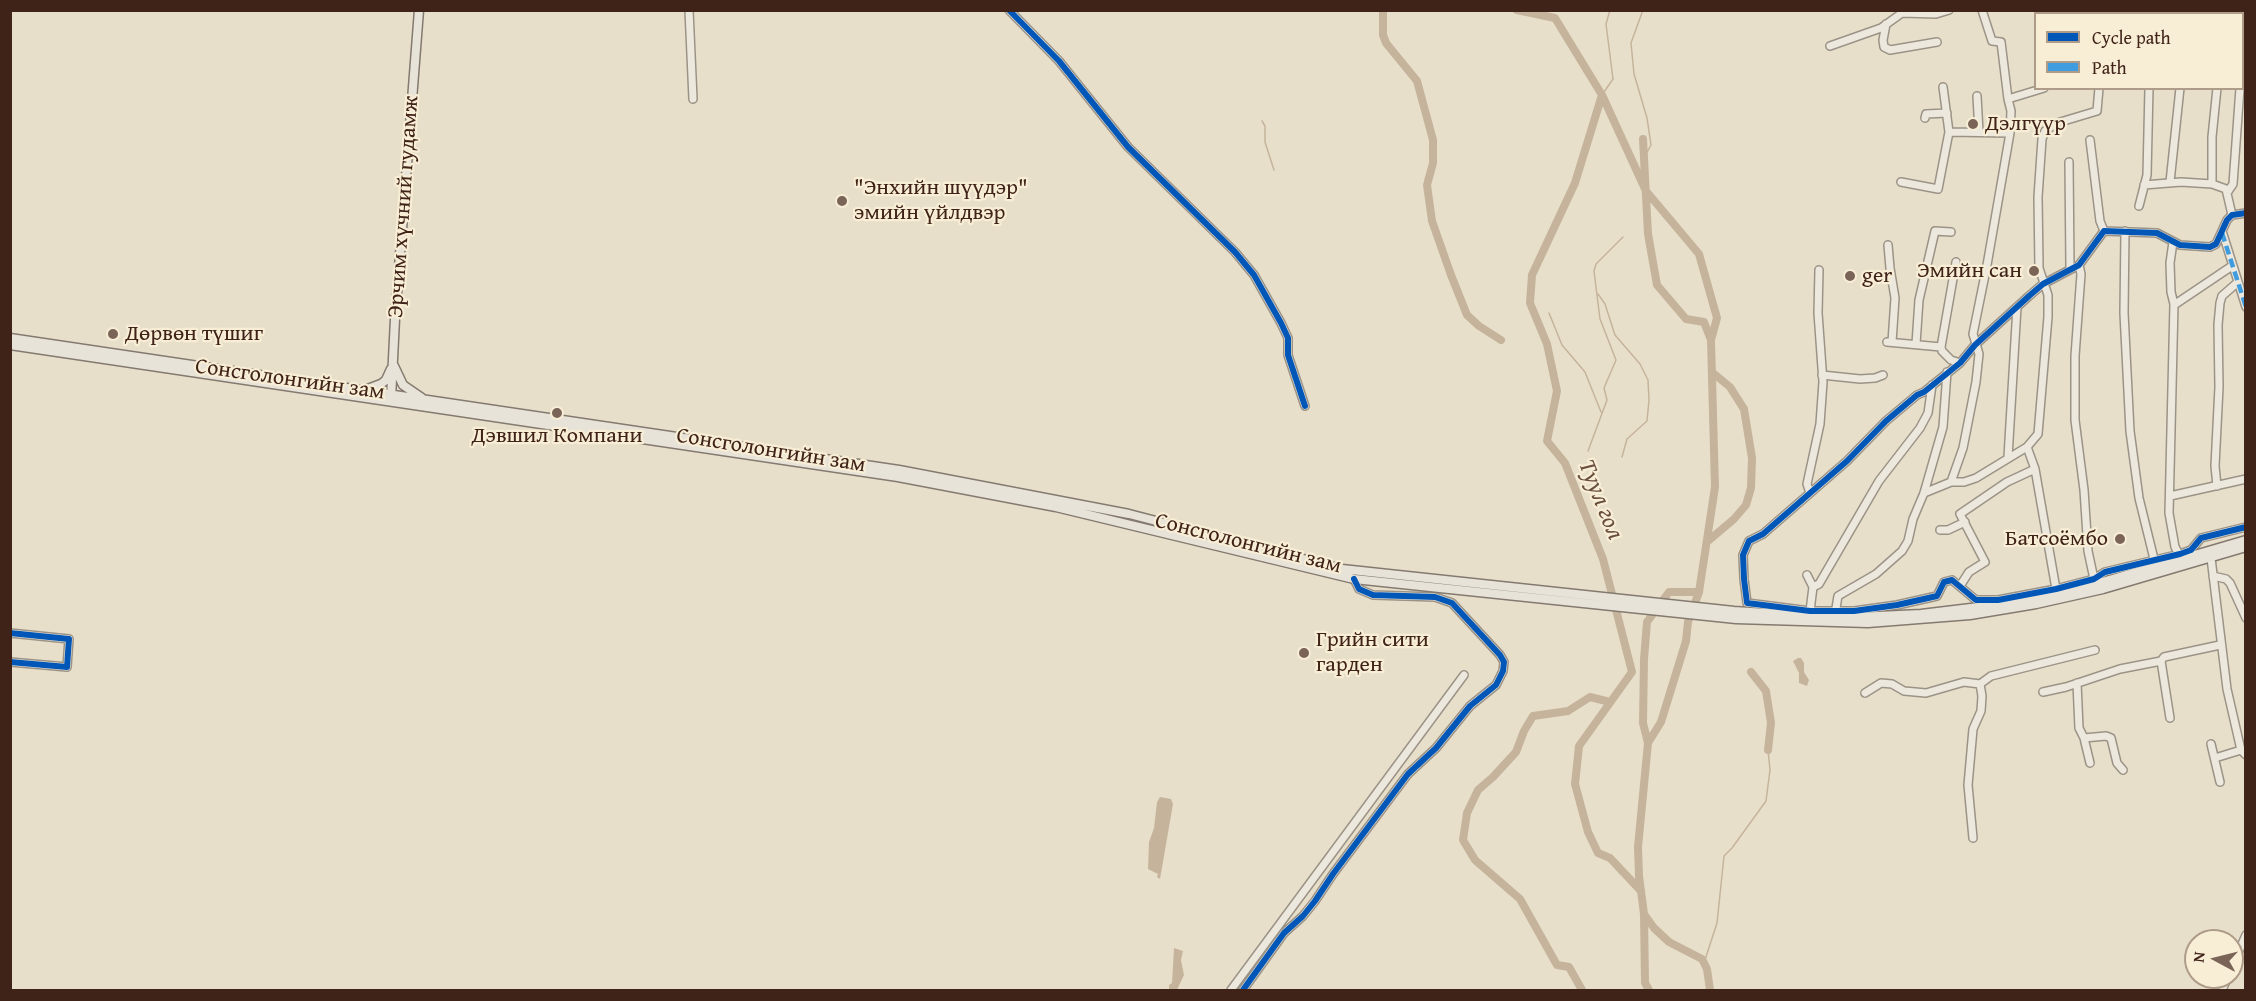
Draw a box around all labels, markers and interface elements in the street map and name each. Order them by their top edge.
legend [2034,12,2244,90]
text: Cycle path [2092,24,2171,51]
text: Path [2092,54,2127,81]
street label: Эрчим хүчний гудамж [383,95,425,319]
place label: Дэлгүүр [1985,111,2066,137]
marker: Дэлгүүр [1966,117,1980,131]
place label: "Энхийн шүүдэр" эмийн үйлдвэр [854,175,1028,226]
marker: "Энхийн шүүдэр" эмийн үйлдвэр [835,194,849,208]
place label: Эмийн сан [1917,258,2022,284]
place label: ger [1862,263,1892,289]
marker: Эмийн сан [2027,264,2041,278]
marker: ger [1843,269,1857,283]
place label: Дөрвөн түшиг [125,321,263,347]
marker: Дөрвөн түшиг [106,327,120,341]
street label: Сонсголонгийн зам [194,354,386,406]
marker: Дэвшил Компани [550,406,564,420]
place label: Дэвшил Компани [472,423,642,449]
street label: Сонсголонгийн зам [675,423,867,479]
water label: Туул гол [1571,456,1629,544]
street label: Сонсголонгийн зам [1152,508,1344,580]
place label: Батсоёмбо [2005,526,2108,552]
marker: Батсоёмбо [2113,532,2127,546]
place label: Грийн сити гарден [1316,627,1429,678]
marker: Грийн сити гарден [1297,646,1311,660]
north arrow [2184,929,2244,989]
text: N [2186,950,2211,964]

